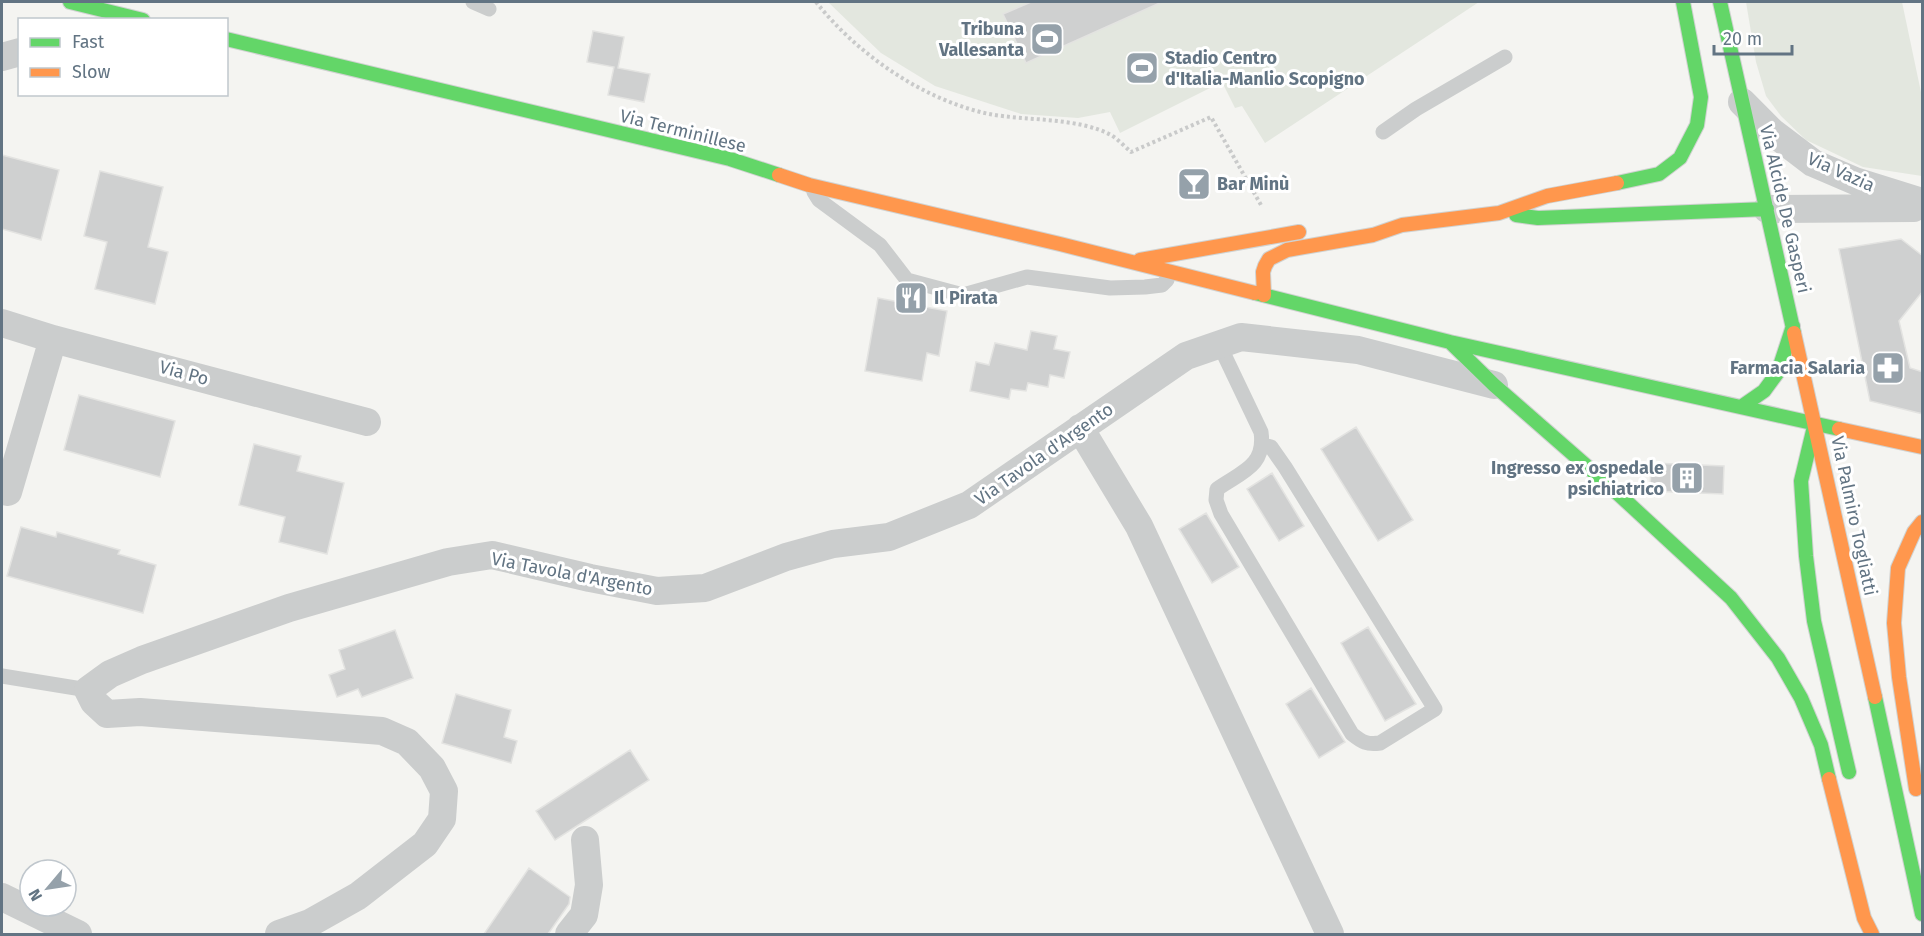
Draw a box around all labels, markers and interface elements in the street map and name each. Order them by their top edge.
legend [18,18,228,96]
place label: Tribuna Vallesanta [938,18,1024,61]
scale bar [1714,18,1792,56]
sports icon: Tribuna Vallesanta [1029,21,1065,57]
text: 20 m [1723,28,1762,50]
text: Fast [72,31,105,53]
place label: Stadio Centro d'Italia-Manlio Scopigno [1165,47,1365,90]
sports icon: Stadio Centro d'Italia-Manlio Scopigno [1124,50,1160,86]
text: Slow [72,61,111,83]
street label: Via Terminillese [618,105,748,157]
street label: Via Alcide De Gasperi [1755,123,1815,295]
street label: Via Vazia [1804,147,1878,197]
bar icon: Bar Minù [1176,166,1212,202]
place label: Bar Minù [1217,173,1289,195]
restaurant icon: Il Pirata [893,280,929,316]
place label: Il Pirata [934,287,998,309]
pharmacy icon: Farmacia Salaria [1870,350,1906,386]
street label: Via Po [157,356,211,390]
place label: Farmacia Salaria [1730,357,1865,379]
street label: Via Tavola d'Argento [971,398,1117,510]
street label: Via Palmiro Togliatti [1826,434,1882,598]
place label: Ingresso ex ospedale psichiatrico [1491,457,1664,500]
building icon: Ingresso ex ospedale psichiatrico [1669,460,1705,496]
street label: Via Tavola d'Argento [489,548,655,600]
north arrow [18,858,78,918]
text: N [24,886,46,904]

